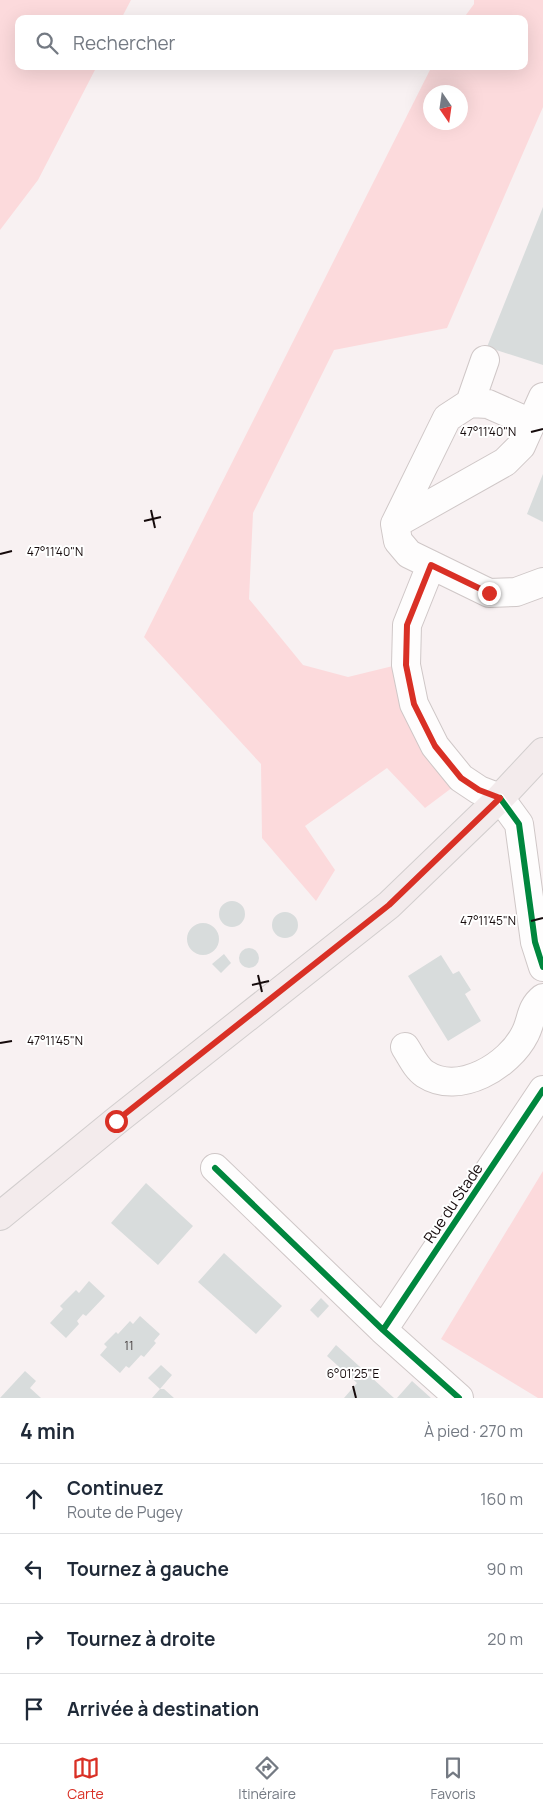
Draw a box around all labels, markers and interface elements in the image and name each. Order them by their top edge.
search box [15,15,528,70]
icon: search [33,29,61,57]
text: Rechercher [73,30,175,56]
north arrow [423,85,468,130]
text: 47°11'40"N [460,423,516,440]
text: 47°11'40"N [27,543,83,560]
route end [478,582,501,605]
text: 47°11'45"N [460,912,516,929]
text: 47°11'45"N [27,1032,83,1049]
route start [105,1110,128,1133]
street label: Rue du Stade [419,1159,488,1247]
house number: 11 [124,1337,134,1354]
text: 6°01'25"E [327,1365,380,1382]
text: 4 min [20,1417,75,1445]
text: À pied · 270 m [424,1420,523,1442]
text: Continuez [67,1475,164,1501]
icon: ahead [20,1485,48,1513]
text: 160 m [480,1488,523,1510]
text: Route de Pugey [67,1501,183,1523]
icon: left [20,1555,48,1583]
text: Tournez à gauche [67,1556,229,1582]
text: 90 m [487,1558,523,1580]
icon: right [20,1625,48,1653]
text: Tournez à droite [67,1626,215,1652]
text: 20 m [487,1628,523,1650]
icon: arrive [20,1695,48,1723]
text: Arrivée à destination [67,1696,259,1722]
tab: Carte [67,1754,104,1803]
tab: Itinéraire [238,1754,296,1803]
tab: Favoris [431,1754,476,1803]

